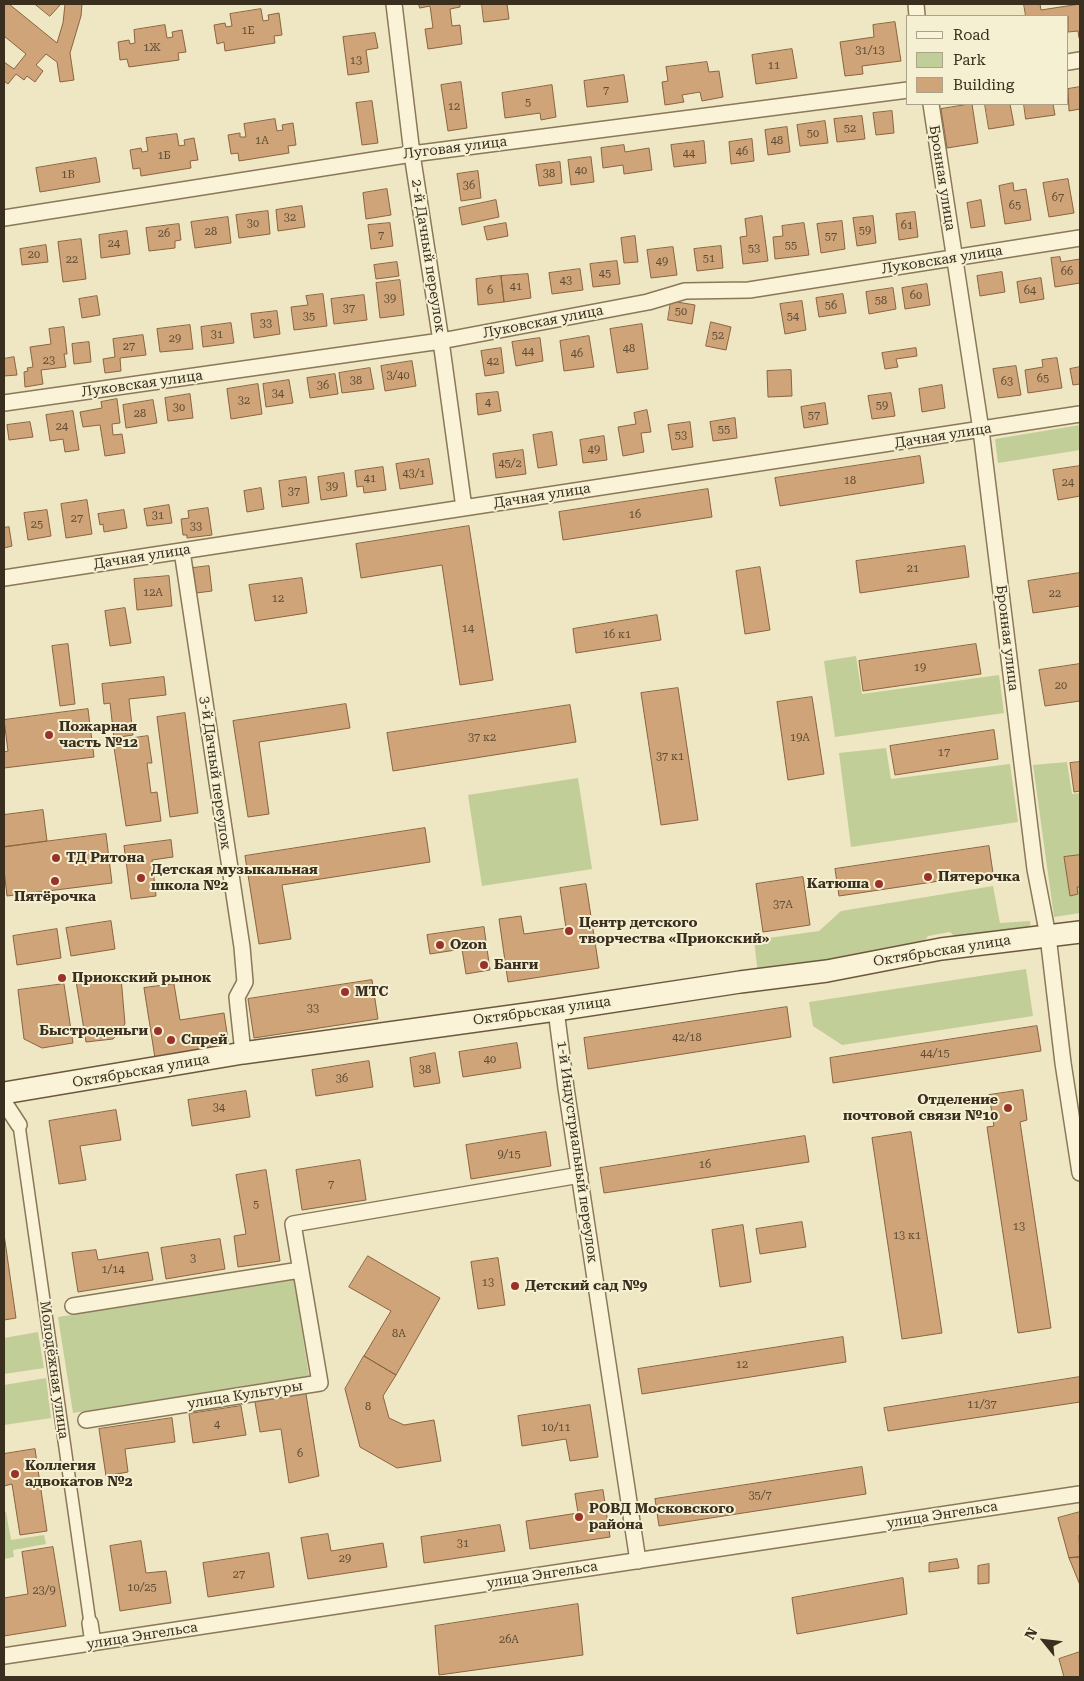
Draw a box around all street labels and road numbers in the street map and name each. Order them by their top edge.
street label: Бронная улица [925,124,959,232]
street label: Луговая улица [402,133,508,163]
street label: 2-й Дачный переулок [408,178,448,334]
street label: Луковская улица [880,242,1004,278]
street label: Луковская улица [481,302,605,342]
street label: Луковская улица [80,367,204,401]
street label: Дачная улица [893,420,993,452]
street label: Дачная улица [492,480,592,512]
street label: Дачная улица [92,541,192,573]
street label: Бронная улица [992,584,1022,692]
street label: 3-й Дачный переулок [196,695,234,851]
street label: Октябрьская улица [872,932,1012,970]
street label: Октябрьская улица [472,993,612,1029]
street label: 1-й Индустриальный переулок [553,1040,601,1264]
street label: Октябрьская улица [71,1051,211,1091]
street label: Молодёжная улица [36,1300,72,1440]
street label: улица Культуры [186,1378,304,1412]
street label: улица Энгельса [885,1498,999,1532]
street label: улица Энгельса [485,1558,599,1592]
street label: улица Энгельса [85,1619,199,1653]

